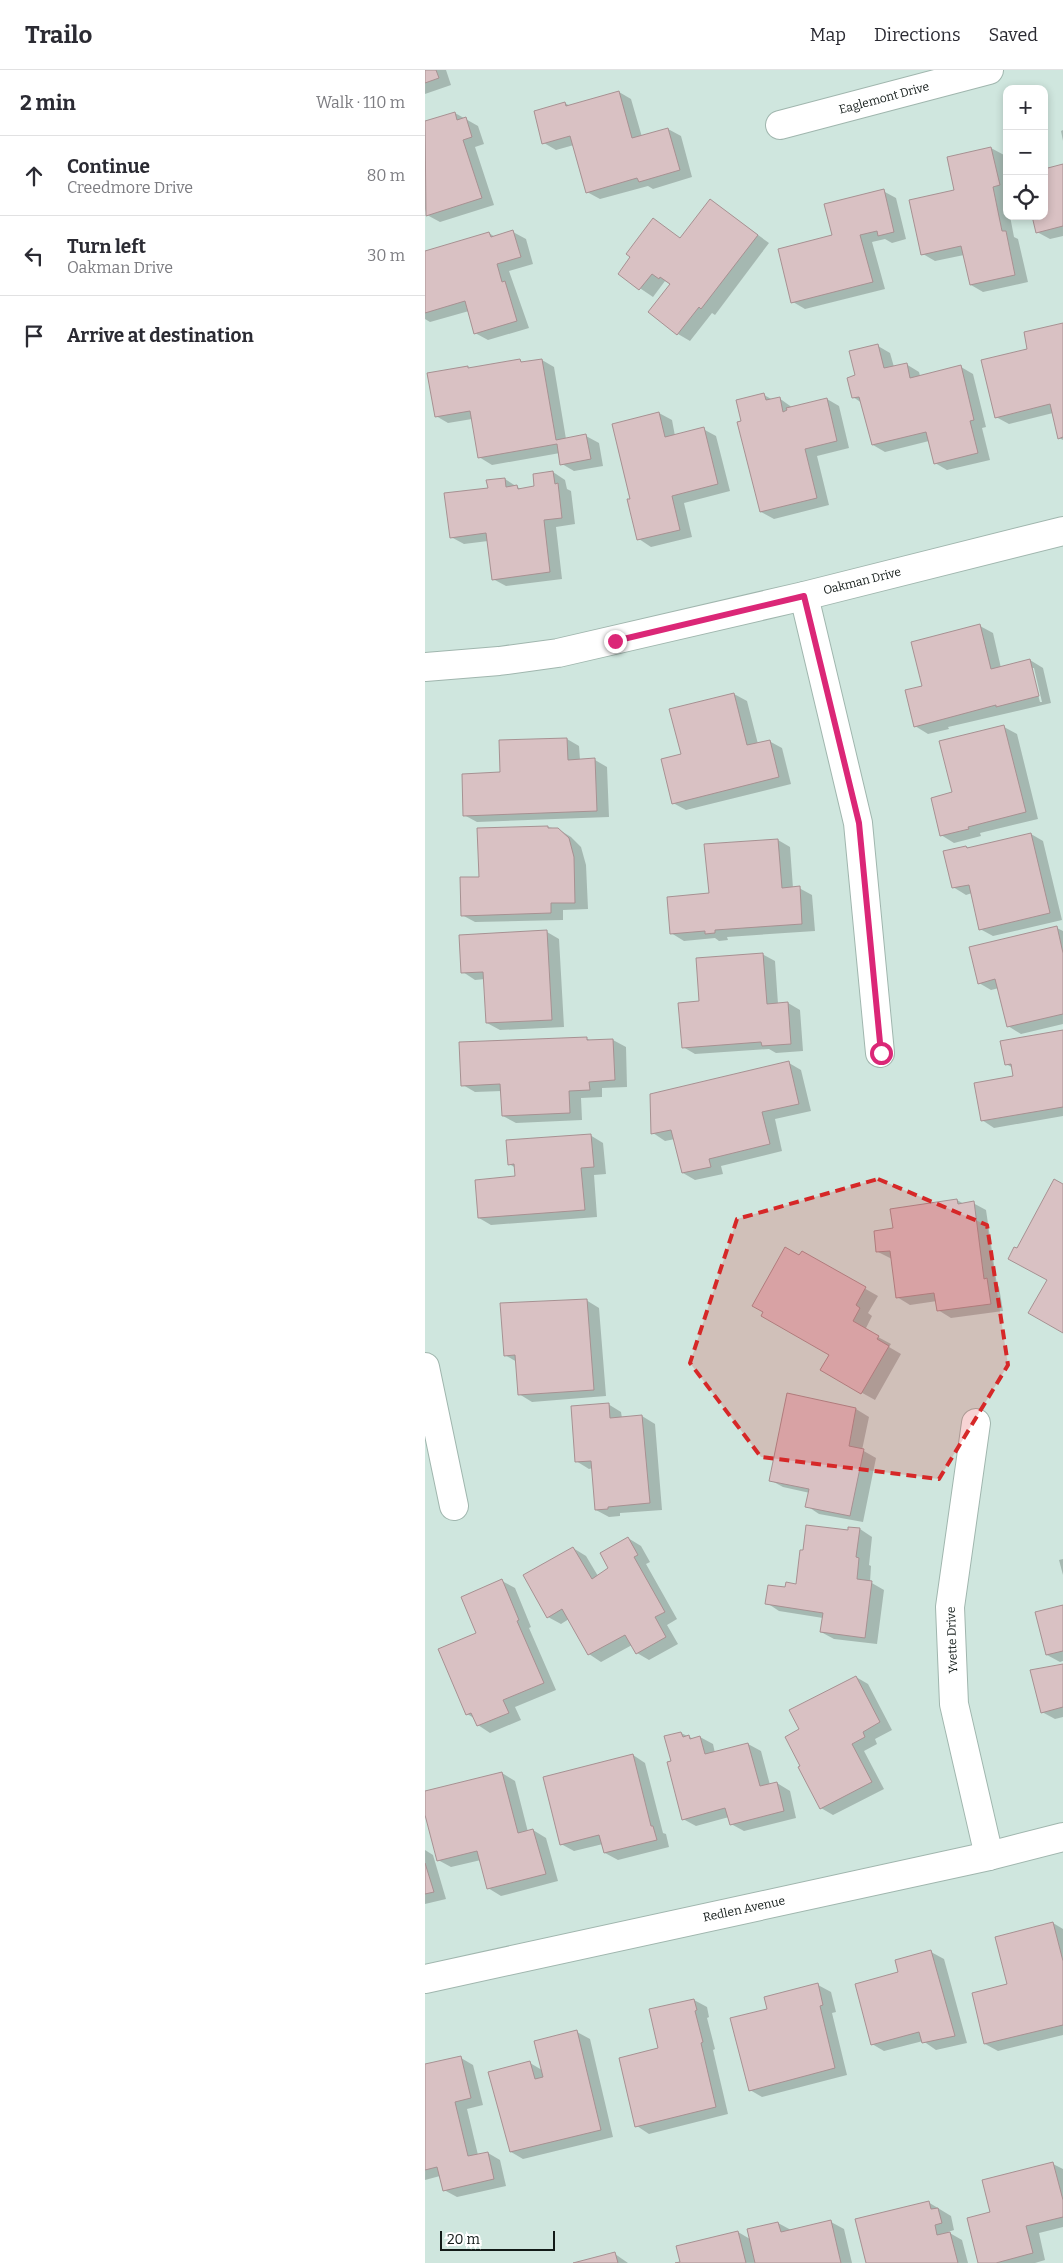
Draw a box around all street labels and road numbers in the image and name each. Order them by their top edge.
street label: Eaglemont Drive [837,79,931,117]
street label: Oakman Drive [822,565,902,597]
street label: Yvette Drive [944,1606,960,1674]
street label: Redlen Avenue [702,1893,786,1925]

